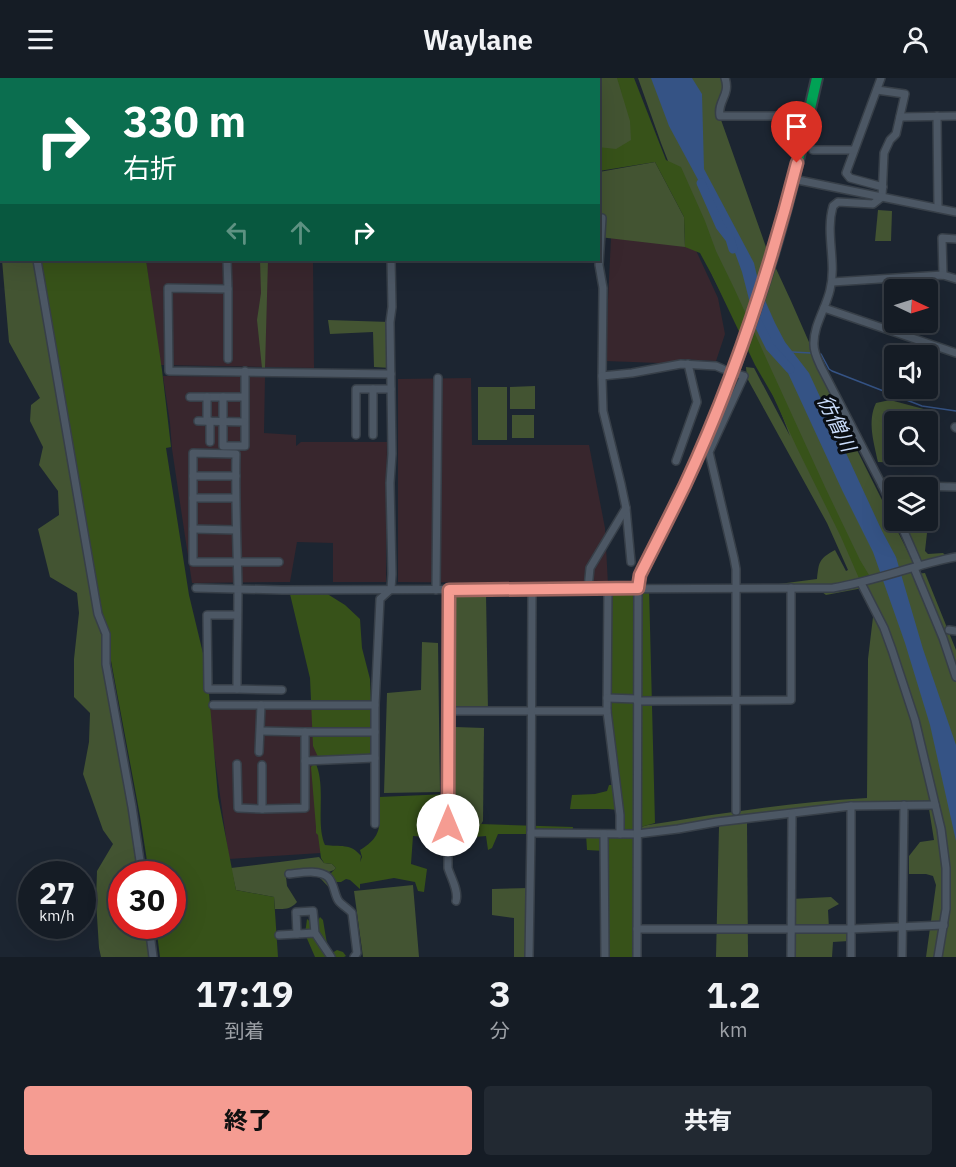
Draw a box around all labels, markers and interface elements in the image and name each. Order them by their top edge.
text: Waylane [423,22,533,57]
icon: menu [24,23,57,56]
icon: person [899,23,932,56]
text: 330 m [123,94,246,149]
pin [771,101,822,163]
icon: right [24,102,102,180]
icon: arrive [780,110,813,143]
text: 右折 [123,150,177,185]
icon: left [221,216,254,249]
icon: ahead [284,216,317,249]
icon: right [347,216,380,249]
north arrow [884,279,938,333]
map controls [884,279,938,531]
button: sound [884,345,938,399]
water label: 彷僧川 [812,390,863,458]
button: search [884,411,938,465]
button: layers [884,477,938,531]
position arrow [416,793,480,857]
speed limit sign: 30 [108,861,186,939]
text: 27 [39,873,75,912]
text: km/h [39,906,75,925]
text: 17:19 [195,970,294,1017]
text: 3 [489,970,511,1017]
text: 1.2 [706,971,761,1018]
text: km [719,1016,747,1043]
text: 到着 [225,1017,265,1044]
text: 分 [490,1017,510,1044]
button: 終了 [24,1086,472,1155]
button: 共有 [484,1086,932,1155]

